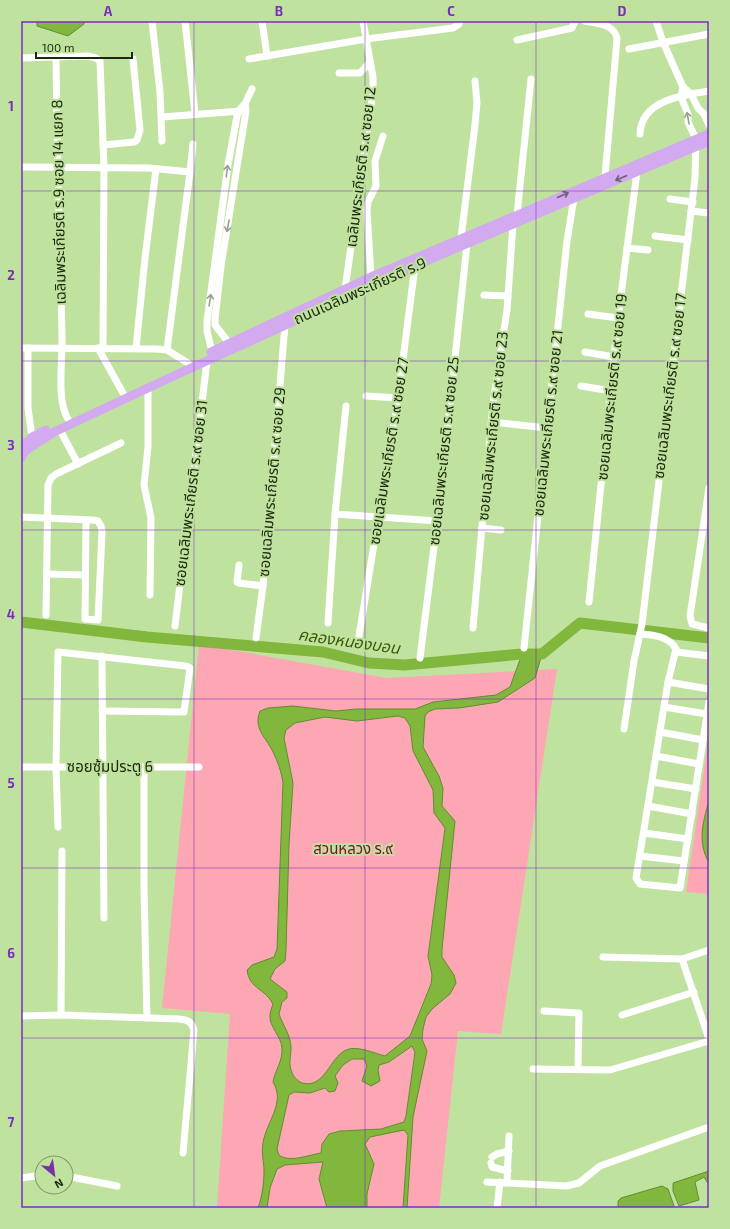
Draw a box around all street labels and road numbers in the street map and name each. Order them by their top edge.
street label: เฉลิมพระเกียรติ ร.๙ ซอย 12 [341,86,379,248]
street label: เฉลิมพระเกียรติ ร.9 ซอย 14 แยก 8 [47,99,69,305]
street label: ถนนเฉลิมพระเกียรติ ร.9 [291,253,429,327]
street label: ซอยเฉลิมพระเกียรติ ร.๙ ซอย 17 [649,292,689,480]
street label: ซอยเฉลิมพระเกียรติ ร.๙ ซอย 19 [592,293,630,481]
street label: ซอยเฉลิมพระเกียรติ ร.๙ ซอย 21 [528,329,566,517]
street label: ซอยเฉลิมพระเกียรติ ร.๙ ซอย 23 [473,330,511,521]
street label: ซอยเฉลิมพระเกียรติ ร.๙ ซอย 27 [364,356,412,546]
street label: ซอยเฉลิมพระเกียรติ ร.๙ ซอย 25 [424,356,462,546]
street label: ซอยเฉลิมพระเกียรติ ร.๙ ซอย 29 [254,386,288,577]
street label: ซอยเฉลิมพระเกียรติ ร.๙ ซอย 31 [170,399,210,587]
street label: ซอยซุ้มประตู 6 [67,757,153,776]

